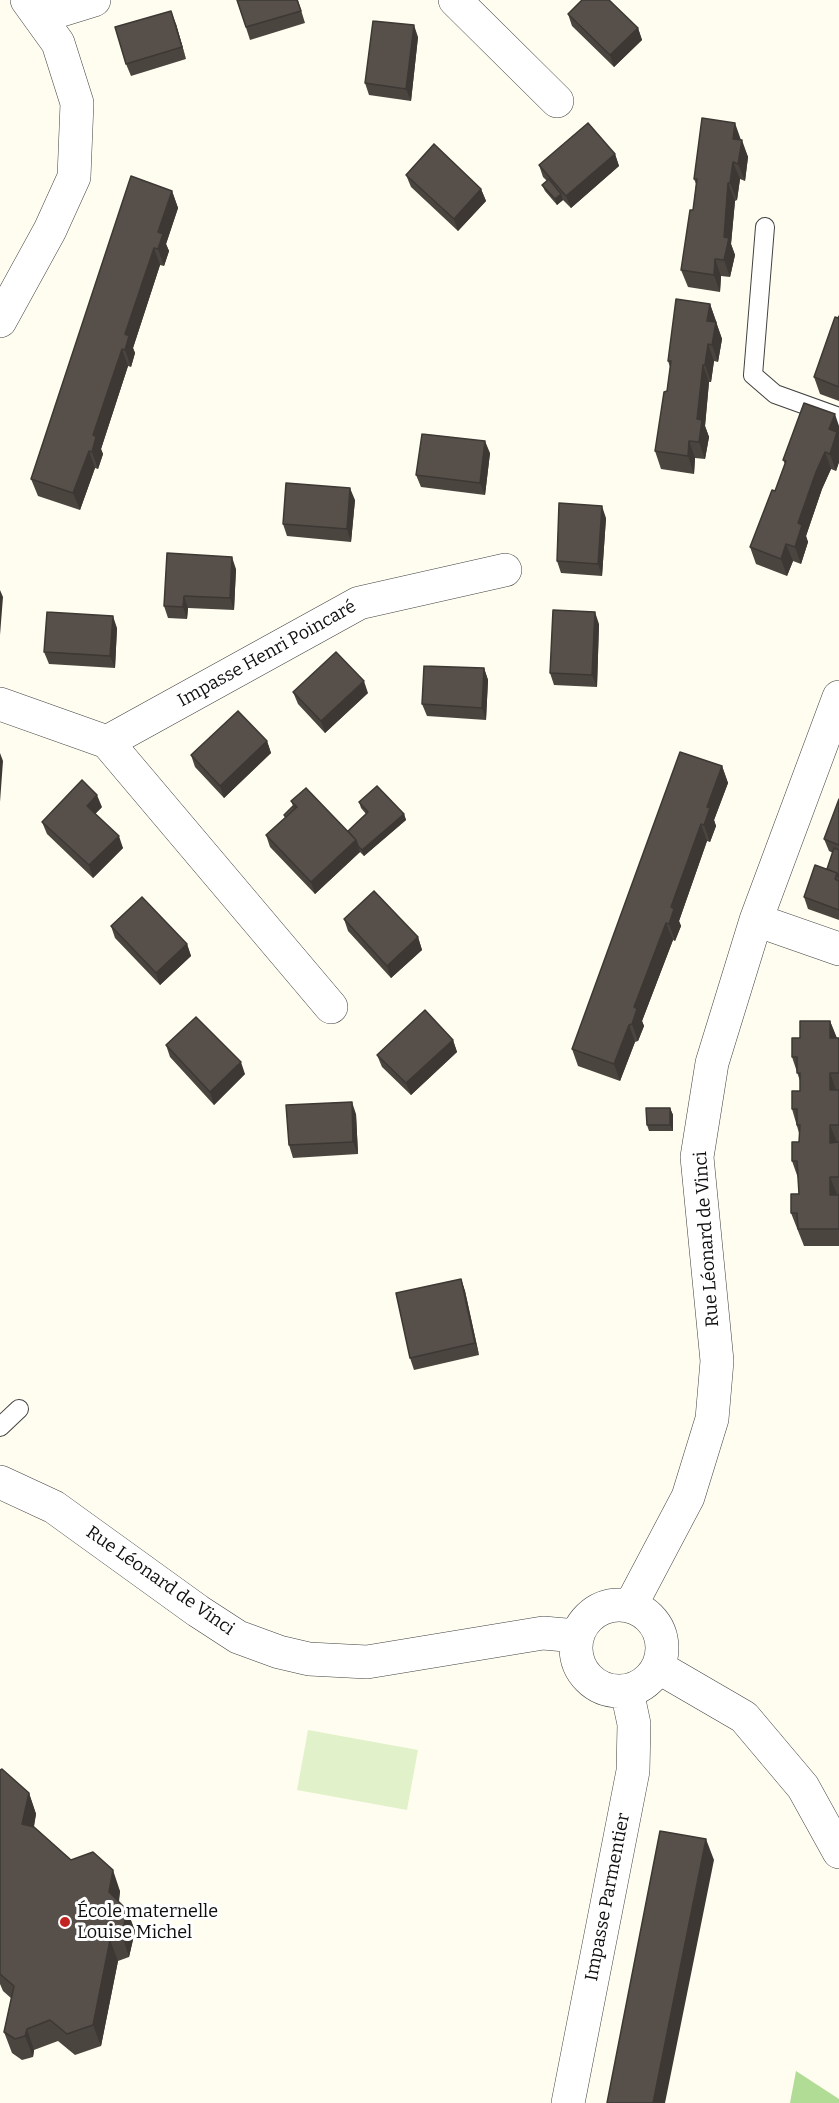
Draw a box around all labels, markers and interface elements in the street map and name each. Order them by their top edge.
street label: Impasse Henri Poincaré [174,596,360,712]
street label: Rue Léonard de Vinci [690,1150,724,1328]
street label: Rue Léonard de Vinci [82,1522,238,1640]
street label: Impasse Parmentier [581,1811,635,1983]
place label: École maternelle Louise Michel [77,1901,218,1944]
marker: École maternelle Louise Michel [58,1915,72,1929]

